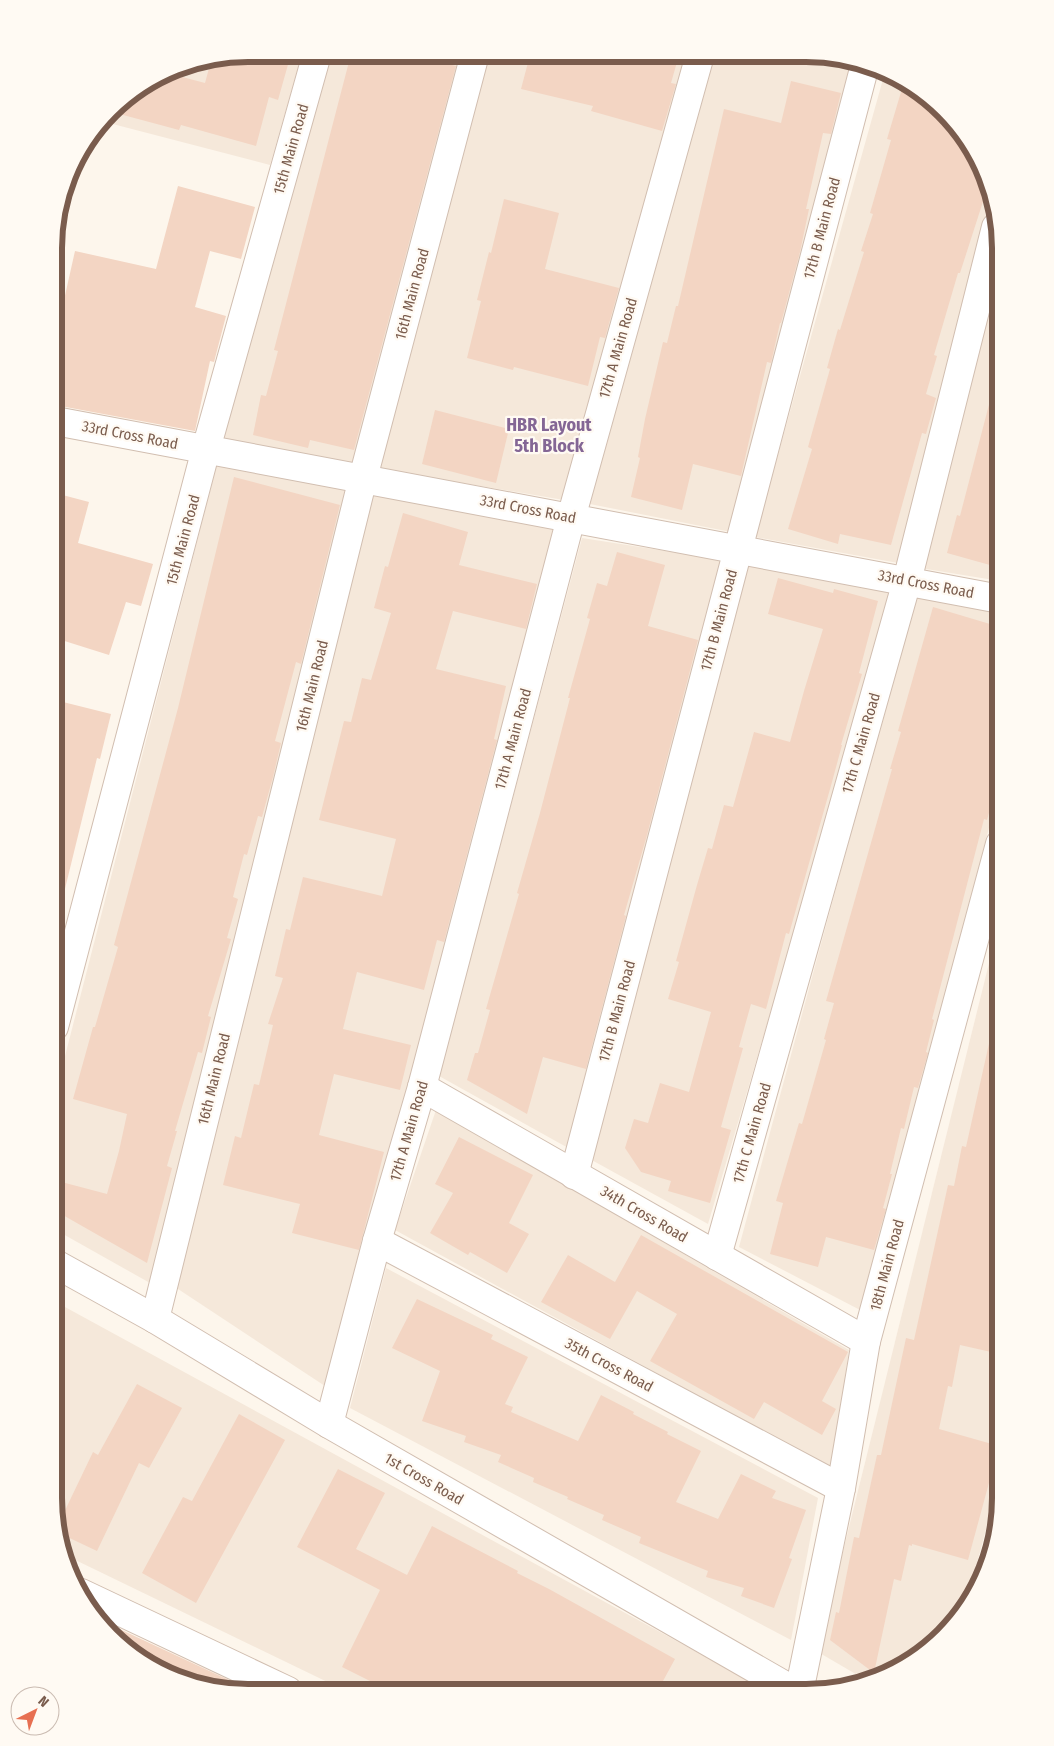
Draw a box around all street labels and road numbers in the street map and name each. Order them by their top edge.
street label: 15th Main Road [269,102,313,196]
street label: 17th B Main Road [800,175,844,281]
street label: 16th Main Road [391,246,433,342]
street label: 17th A Main Road [595,296,641,400]
street label: 33rd Cross Road [81,417,179,453]
street label: 33rd Cross Road [479,491,577,527]
street label: 15th Main Road [162,493,204,587]
street label: 33rd Cross Road [877,566,975,602]
street label: 17th B Main Road [697,567,741,673]
street label: 16th Main Road [292,638,332,734]
street label: 17th A Main Road [491,686,535,792]
street label: 17th C Main Road [838,691,884,795]
street label: 17th B Main Road [595,958,639,1064]
street label: 16th Main Road [194,1031,234,1127]
street label: 17th A Main Road [386,1079,432,1183]
street label: 17th C Main Road [729,1081,775,1185]
street label: 34th Cross Road [597,1182,691,1246]
street label: 18th Main Road [866,1217,908,1313]
street label: 35th Cross Road [562,1334,656,1396]
street label: 1st Cross Road [381,1449,467,1509]

